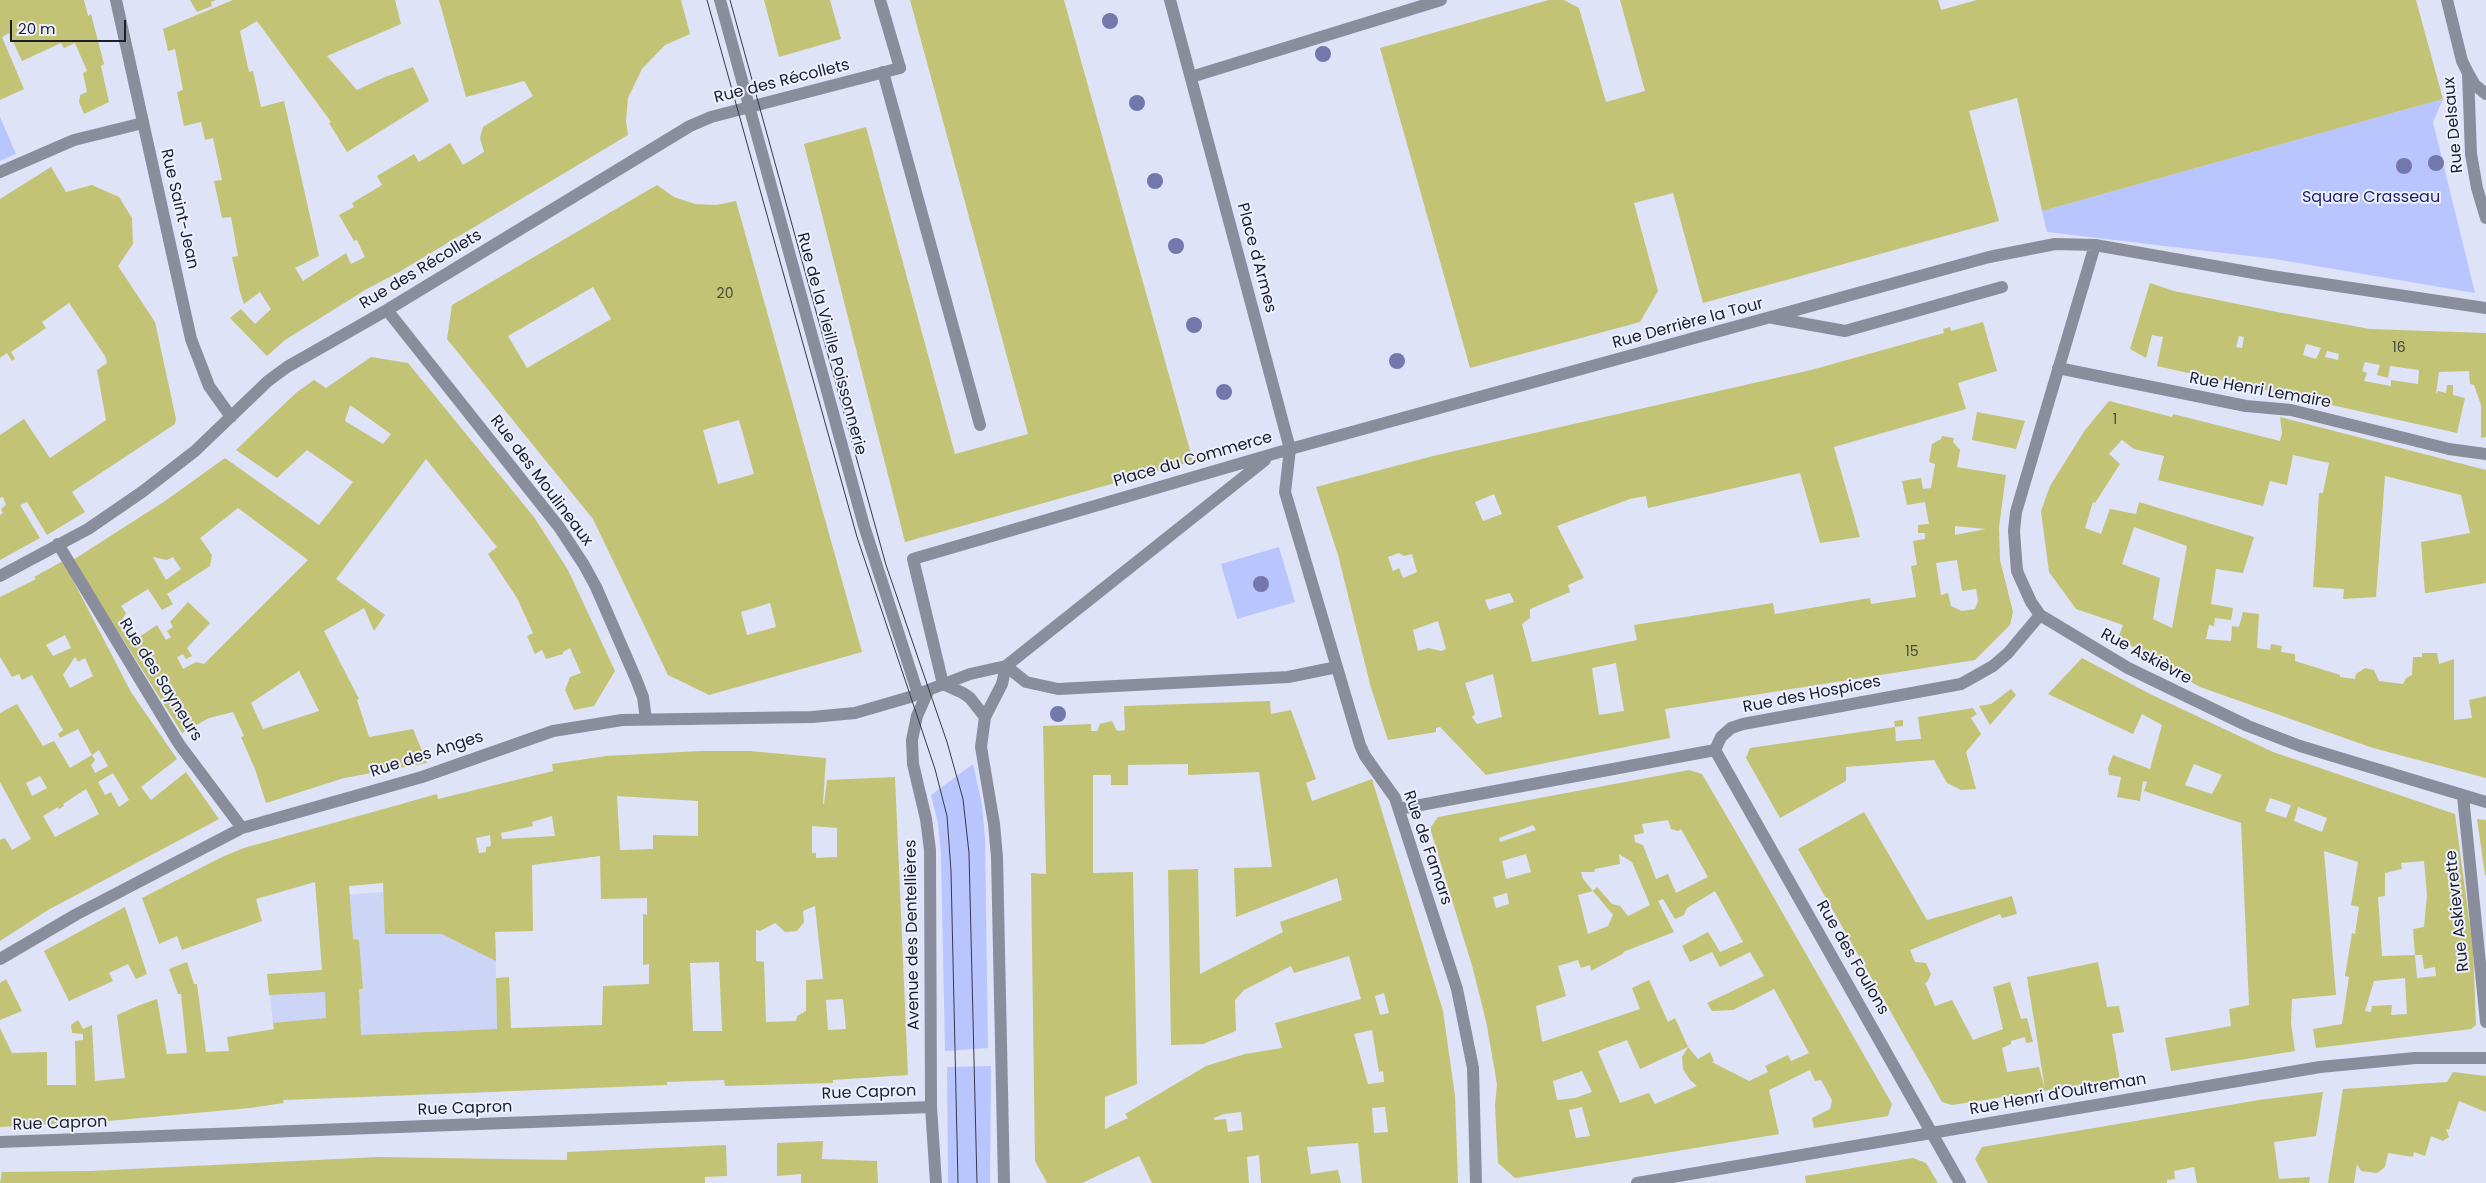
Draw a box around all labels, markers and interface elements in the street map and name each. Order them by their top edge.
scale bar [12,10,129,42]
text: 20 m [18,18,56,39]
street label: Rue des Récollets [712,56,852,108]
street label: Rue Delsaux [2440,76,2468,174]
street label: Rue Saint-Jean [156,147,202,271]
park label: Square Crasseau [2302,188,2440,208]
street label: Place d'Armes [1232,201,1280,315]
street label: Rue des Récollets [356,226,486,314]
street label: Rue de la Vieille Poissonnerie [792,231,870,457]
house number: 20 [717,286,733,302]
street label: Rue Derrière la Tour [1610,295,1766,353]
house number: 16 [2392,340,2406,356]
street label: Rue Henri Lemaire [2188,369,2332,413]
street label: Rue des Moulineaux [486,412,596,550]
house number: 1 [2113,412,2117,428]
street label: Place du Commerce [1111,428,1275,492]
street label: Rue des Sayneurs [114,615,206,745]
street label: Rue Askièvre [2097,625,2195,689]
house number: 15 [1905,644,1919,660]
street label: Rue des Hospices [1741,672,1883,718]
street label: Rue des Anges [368,728,486,782]
street label: Rue de Famars [1398,788,1456,908]
street label: Avenue des Dentellières [902,839,924,1031]
street label: Rue Askievrette [2442,849,2474,973]
street label: Rue des Foulons [1811,897,1893,1019]
street label: Rue Henri d'Oultreman [1968,1070,2148,1120]
street label: Rue Capron [821,1082,917,1104]
street label: Rue Capron [417,1098,513,1120]
street label: Rue Capron [12,1113,108,1135]

